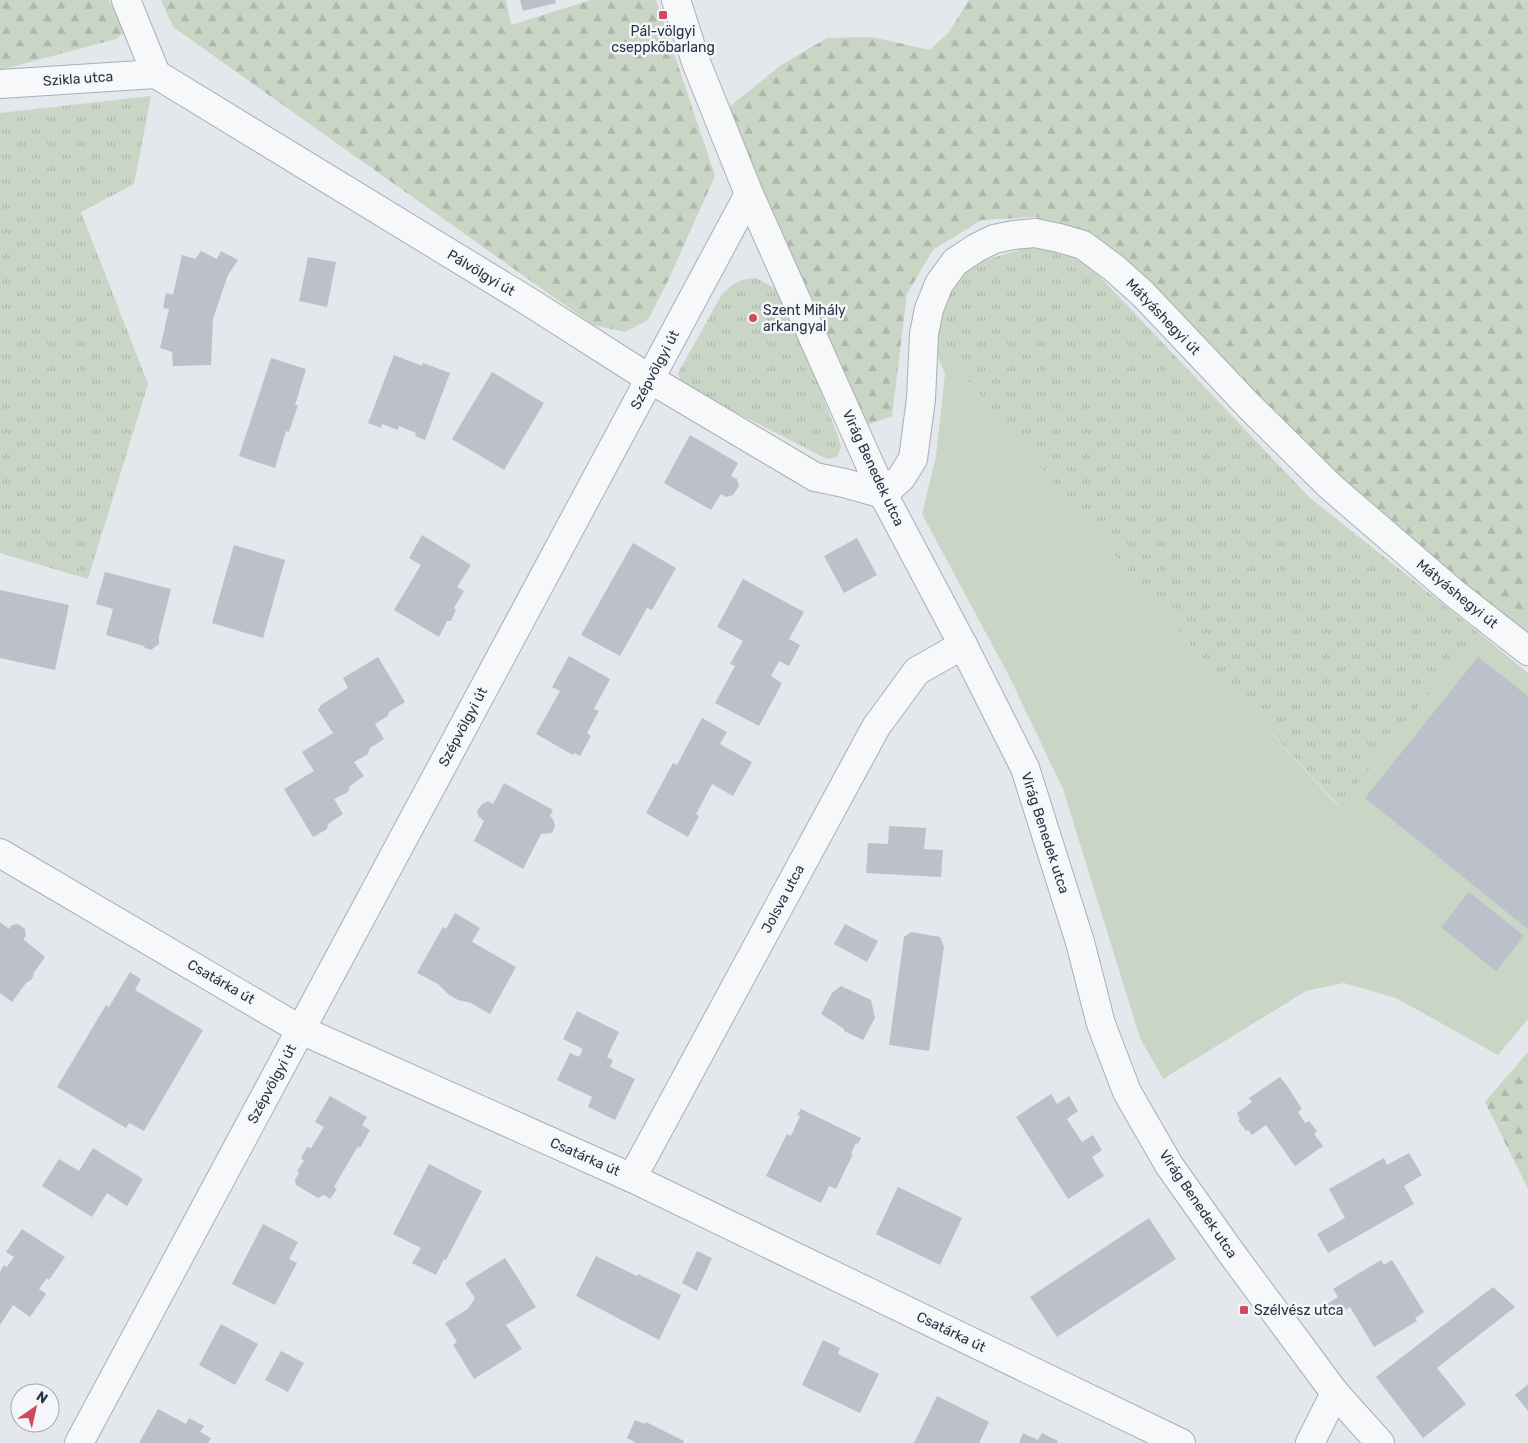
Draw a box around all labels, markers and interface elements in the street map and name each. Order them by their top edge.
marker: Pál-völgyi cseppkőbarlang [657,9,669,21]
place label: Pál-völgyi cseppkőbarlang [611,23,715,56]
street label: Szikla utca [42,68,114,90]
street label: Pálvölgyi út [444,246,518,300]
street label: Mátyáshegyi út [1122,275,1204,359]
place label: Szent Mihály arkangyal [763,302,846,335]
marker: Szent Mihály arkangyal [747,312,759,324]
street label: Szépvölgyi út [627,327,683,413]
street label: Virág Benedek utca [839,407,907,529]
street label: Mátyáshegyi út [1413,556,1502,632]
street label: Szépvölgyi út [435,684,491,770]
street label: Virág Benedek utca [1017,770,1073,896]
street label: Jolsva utca [758,862,808,936]
street label: Csatárka út [184,956,258,1008]
street label: Szépvölgyi út [244,1041,300,1127]
street label: Csatárka út [547,1134,623,1180]
street label: Virág Benedek utca [1156,1147,1240,1261]
place label: Szélvész utca [1254,1302,1343,1319]
marker: Szélvész utca [1238,1304,1250,1316]
street label: Csatárka út [914,1308,989,1356]
north arrow [10,1383,60,1433]
text: N [33,1388,51,1408]

